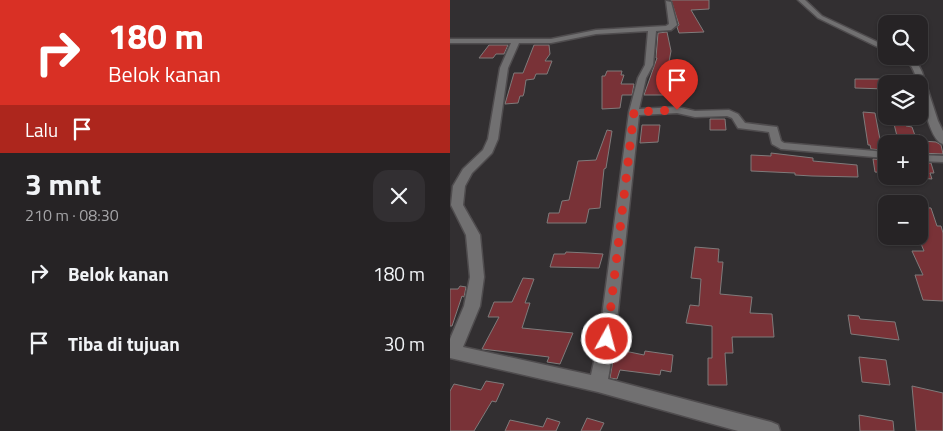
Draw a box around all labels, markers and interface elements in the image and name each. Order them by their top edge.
text: 180 m [108,9,204,63]
map controls [878,15,928,245]
button: search [878,15,928,65]
icon: right [25,20,90,85]
text: Belok kanan [108,57,221,91]
pin [656,59,698,110]
icon: arrive [663,66,691,94]
button: layers [878,75,928,125]
text: Lalu [25,115,58,144]
icon: arrive [68,115,96,143]
button: + [878,135,928,185]
text: 3 mnt [25,161,101,207]
button: close [373,170,425,222]
button: − [878,195,928,245]
text: 210 m · 08:30 [25,203,119,227]
icon: right [25,259,53,287]
text: Belok kanan [68,259,169,288]
text: 180 m [373,259,425,288]
position arrow [580,312,632,364]
icon: arrive [25,329,53,357]
text: Tiba di tujuan [68,329,180,358]
text: 30 m [384,329,425,358]

